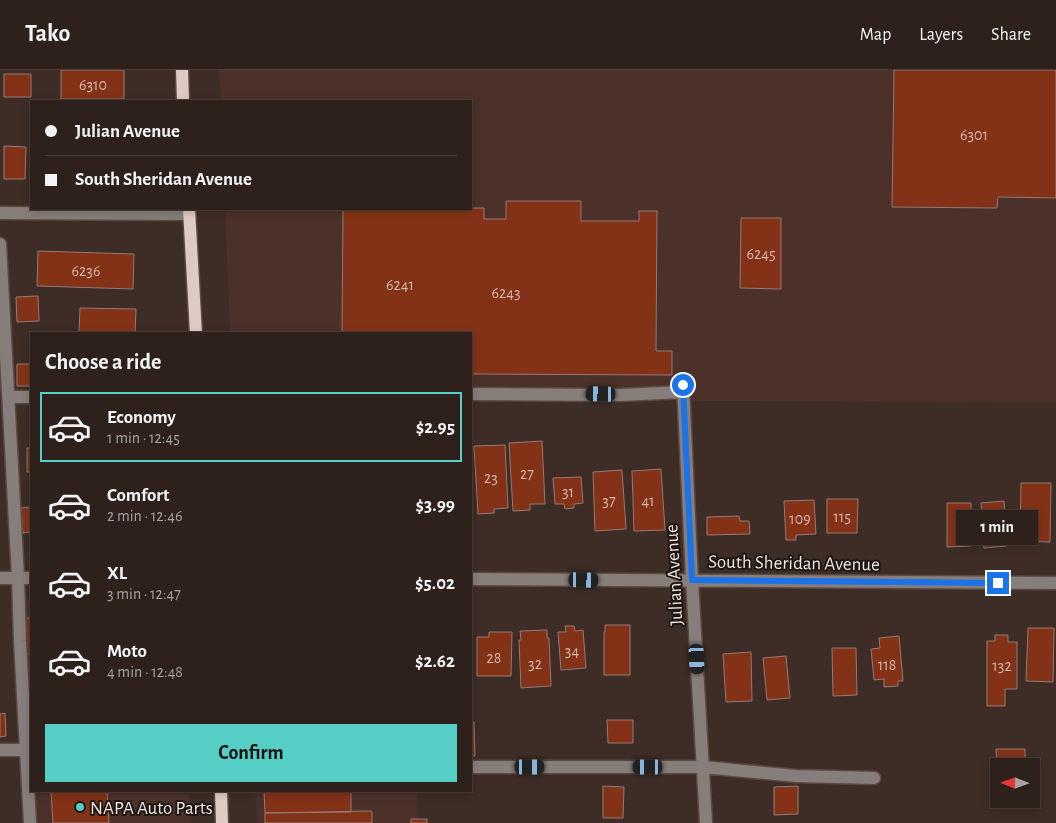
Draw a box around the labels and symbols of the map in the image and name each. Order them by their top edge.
house number: 6310 [79,77,107,93]
house number: 6301 [960,127,988,143]
house number: 6245 [746,246,776,262]
house number: 6236 [72,263,100,279]
house number: 6241 [386,277,414,293]
house number: 6243 [491,285,521,301]
route start [672,374,694,396]
car [585,386,616,402]
house number: 27 [520,466,534,482]
house number: 23 [484,470,498,486]
house number: 31 [562,484,574,500]
house number: 37 [602,493,616,509]
house number: 41 [641,493,655,509]
house number: 115 [833,509,851,525]
callout: 1 min [957,510,1039,546]
house number: 109 [789,511,811,527]
street label: Julian Avenue [662,524,687,626]
street label: South Sheridan Avenue [708,553,880,574]
car [568,572,599,588]
route end [987,572,1009,594]
house number: 34 [565,643,579,659]
car [688,644,705,674]
house number: 28 [487,650,501,666]
house number: 32 [528,656,542,672]
house number: 118 [878,657,896,673]
house number: 132 [992,658,1012,674]
north arrow [990,758,1040,808]
car [515,760,545,775]
car [633,760,663,775]
place label: NAPA Auto Parts [90,799,213,818]
marker: NAPA Auto Parts [74,801,86,813]

